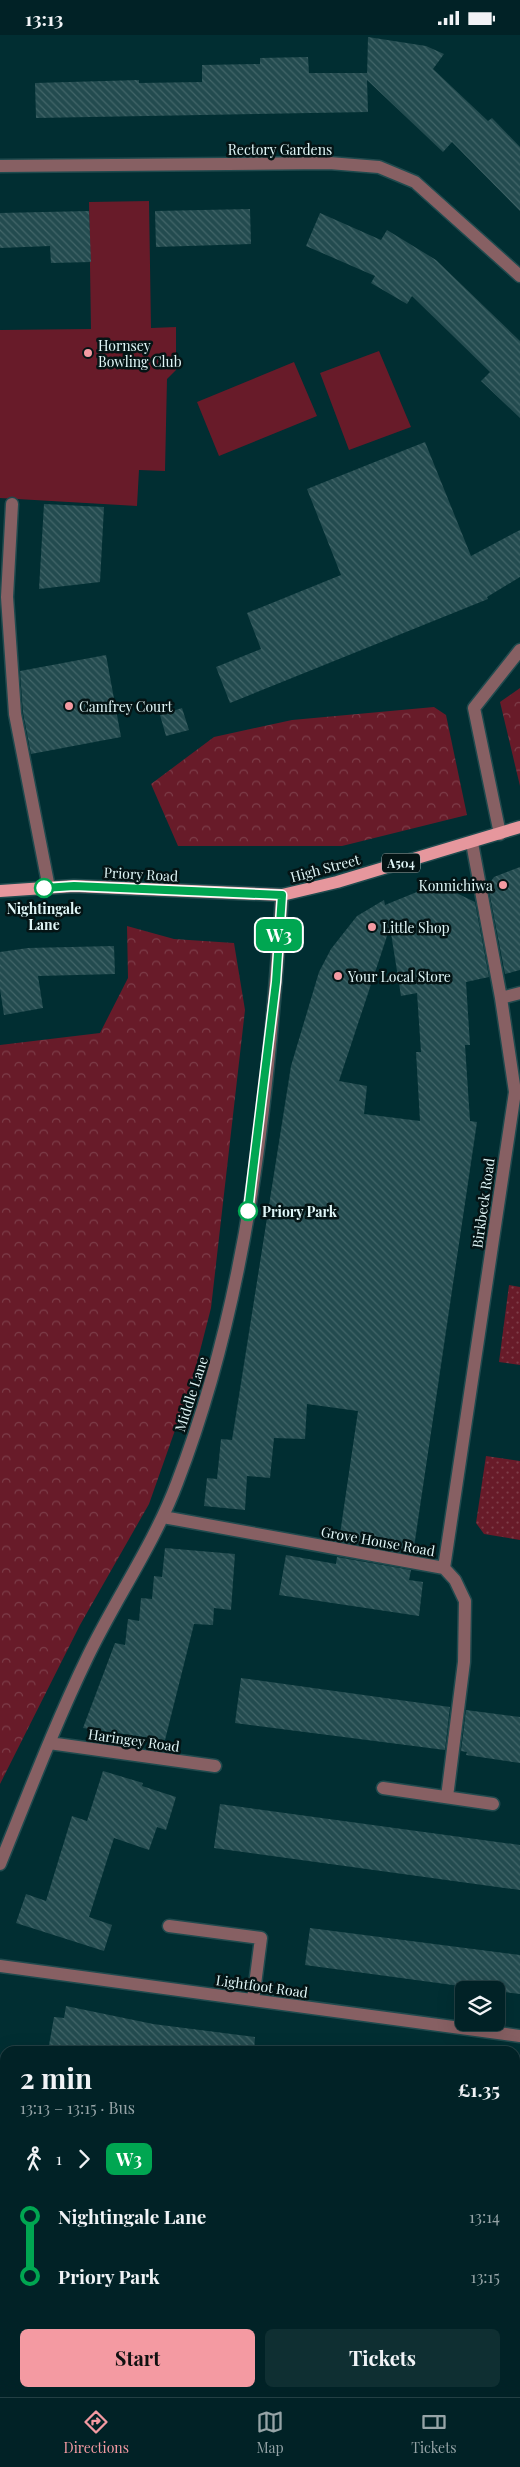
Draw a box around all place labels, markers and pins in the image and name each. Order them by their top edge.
place label: Hornsey Bowling Club [98,336,182,371]
marker: Hornsey Bowling Club [82,347,94,359]
place label: Camfrey Court [79,697,173,716]
marker: Camfrey Court [63,700,75,712]
place label: Konnichiwa [419,876,493,895]
marker: Nightingale Lane [34,878,54,898]
marker: Konnichiwa [497,879,509,891]
place label: Nightingale Lane [7,899,81,934]
place label: Little Shop [382,918,450,937]
marker: Little Shop [366,921,378,933]
place label: Your Local Store [347,967,451,986]
marker: Your Local Store [332,970,344,982]
marker: Priory Park [238,1201,258,1221]
place label: Priory Park [262,1202,338,1221]

